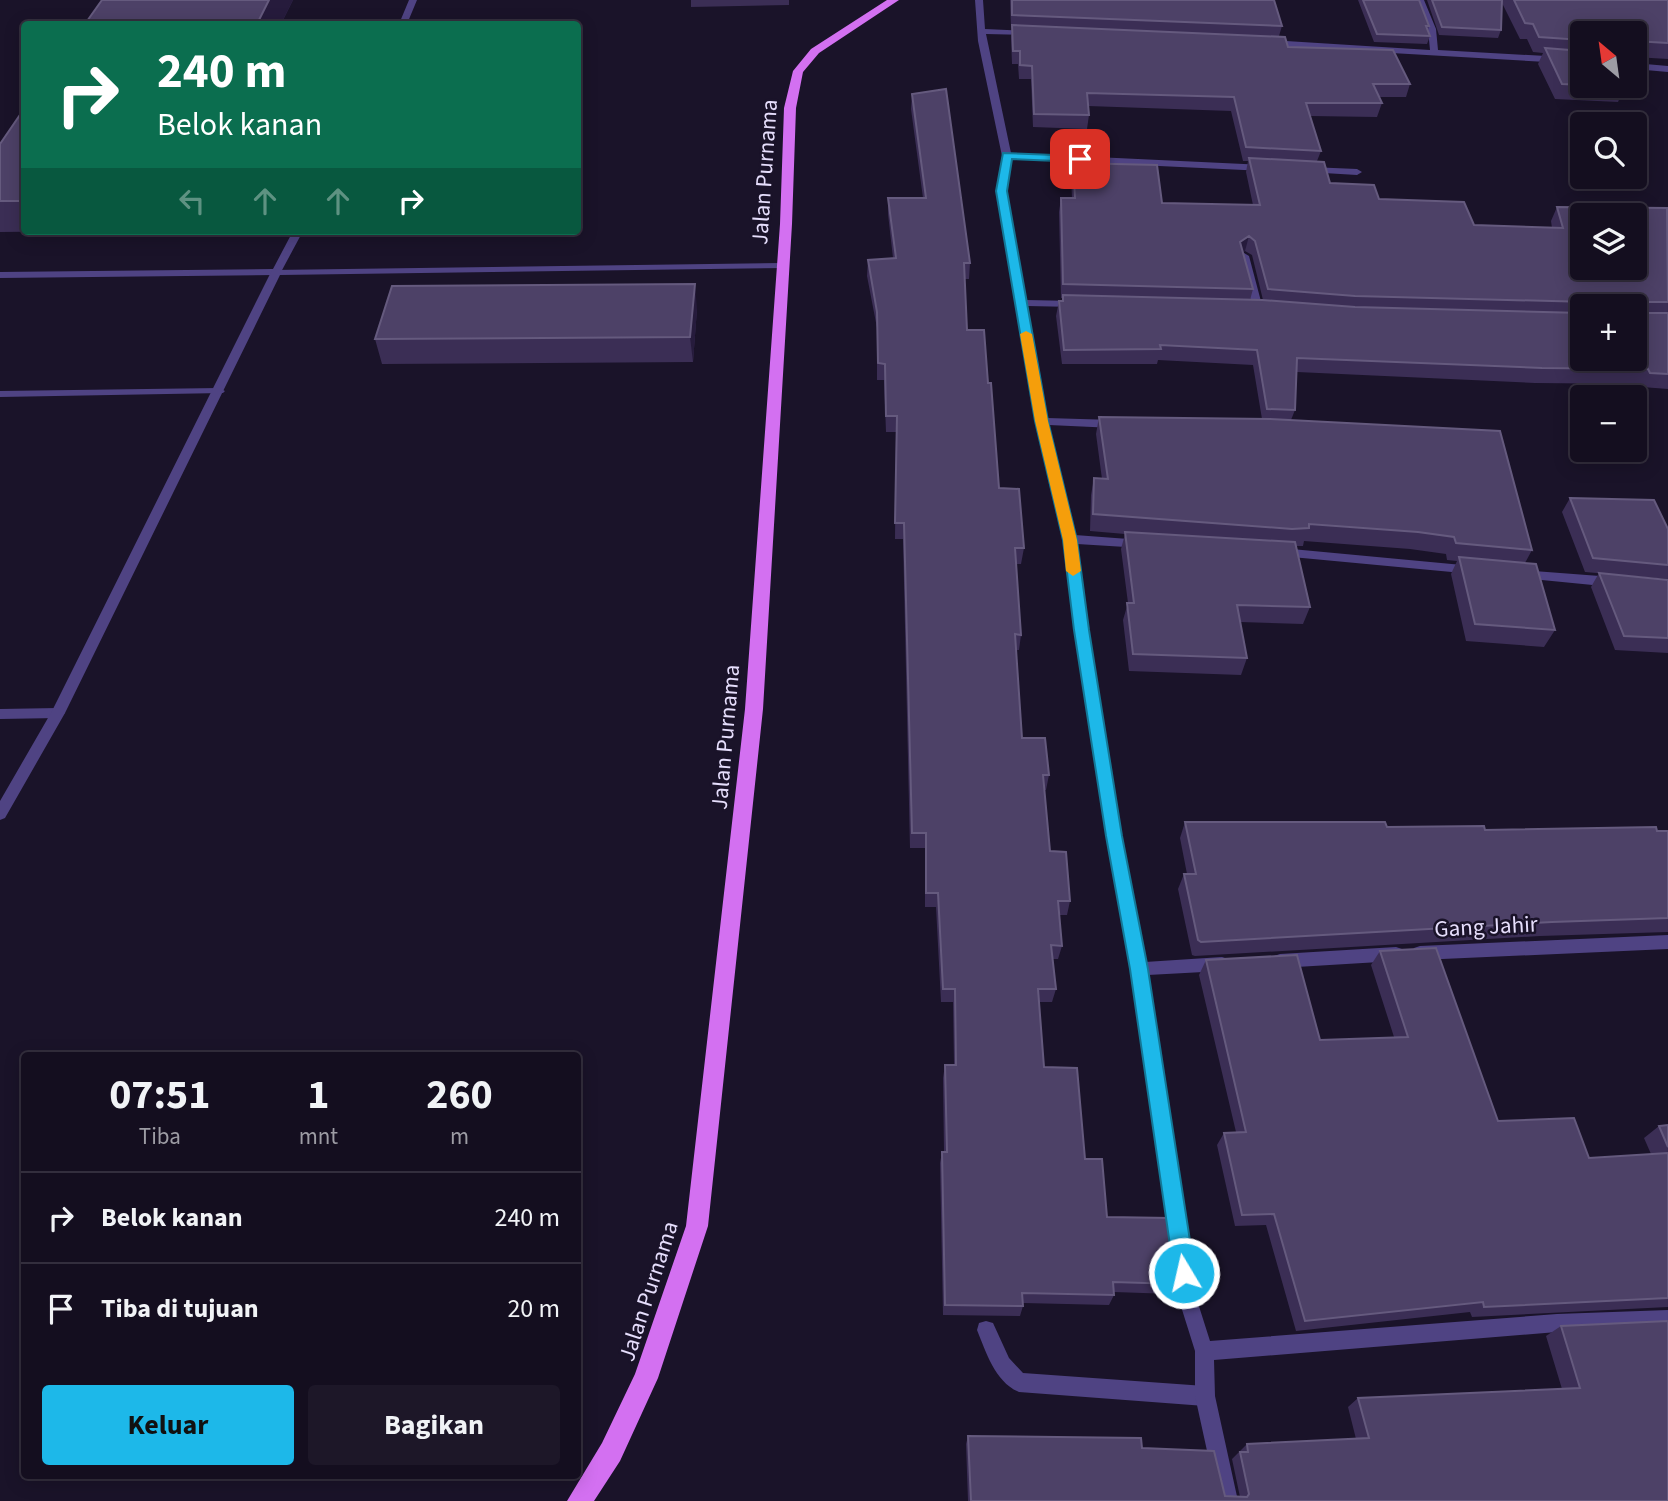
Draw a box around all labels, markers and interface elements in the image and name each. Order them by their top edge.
north arrow [1570,21,1647,98]
map controls [1570,21,1647,462]
text: 240 m [157,37,286,107]
icon: right [42,49,133,140]
street label: Jalan Purnama [743,98,786,246]
text: Belok kanan [157,102,322,148]
button: search [1570,112,1647,189]
pin [1050,129,1110,189]
icon: arrive [1061,140,1099,178]
icon: left [173,182,211,220]
icon: ahead [246,182,284,220]
icon: ahead [319,182,357,220]
icon: right [392,182,430,220]
button: layers [1570,203,1647,280]
button: + [1570,294,1647,371]
button: − [1570,385,1647,462]
street label: Jalan Purnama [703,663,748,811]
street label: Gang Jahir [1434,907,1539,946]
text: 07:51 [109,1065,210,1125]
text: 1 [307,1065,329,1125]
text: 260 [426,1065,493,1125]
text: Tiba [139,1120,181,1153]
text: mnt [299,1120,338,1153]
text: m [450,1120,469,1153]
icon: right [42,1199,80,1237]
text: Belok kanan [101,1199,243,1236]
text: 240 m [494,1199,560,1236]
street label: Jalan Purnama [610,1217,687,1365]
position arrow [1147,1236,1221,1310]
icon: arrive [42,1290,80,1328]
text: Tiba di tujuan [101,1290,259,1327]
text: 20 m [507,1290,560,1327]
button: Keluar [42,1385,294,1465]
button: Bagikan [308,1385,560,1465]

